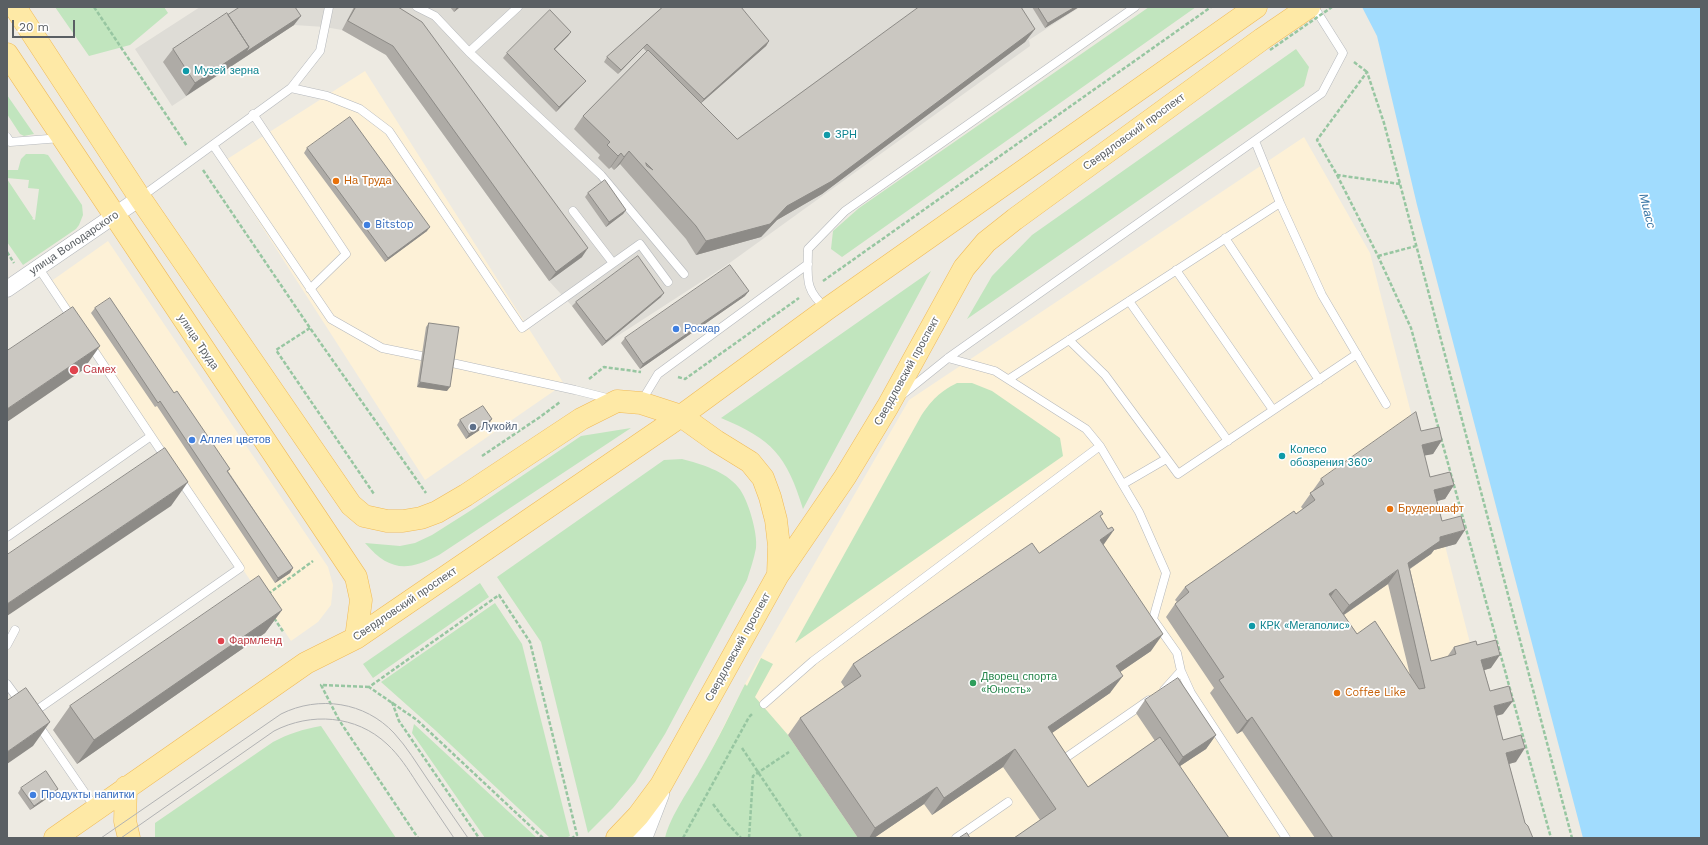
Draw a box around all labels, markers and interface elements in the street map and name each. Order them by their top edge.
scale bar [14,12,77,38]
text: 20 m [19,20,49,34]
place label: Музей зерна [194,64,259,78]
marker: Музей зерна [181,66,191,76]
street label: Свердловский проспект [1081,91,1187,173]
place label: ЗРН [835,128,857,142]
marker: ЗРН [822,130,832,140]
place label: На Труда [344,174,392,188]
marker: На Труда [331,176,341,186]
water label: Миасс [1636,192,1658,230]
street label: улица Володарского [27,208,121,278]
place label: Bitstop [375,218,414,232]
marker: Bitstop [362,220,372,230]
street label: улица Труда [175,312,221,372]
street label: Свердловский проспект [872,314,942,428]
place label: Роскар [684,322,720,336]
marker: Роскар [671,324,681,334]
place label: Самех [83,363,116,377]
marker: Самех [68,364,80,376]
place label: Лукойл [481,420,517,434]
marker: Лукойл [468,422,478,432]
place label: Аллея цветов [200,433,271,447]
marker: Аллея цветов [187,435,197,445]
place label: Колесо обозрения 360° [1290,443,1373,469]
marker: Колесо обозрения 360° [1277,451,1287,461]
place label: Брудершафт [1398,502,1464,516]
marker: Брудершафт [1385,504,1395,514]
street label: Свердловский проспект [351,564,459,644]
street label: Свердловский проспект [703,590,773,704]
place label: КРК «Мегаполис» [1260,619,1350,633]
marker: КРК «Мегаполис» [1247,621,1257,631]
place label: Фармленд [229,634,282,648]
marker: Фармленд [216,636,226,646]
place label: Дворец спорта «Юность» [981,670,1057,696]
marker: Дворец спорта «Юность» [968,678,978,688]
place label: Coffee Like [1345,686,1406,700]
marker: Coffee Like [1332,688,1342,698]
place label: Продукты напитки [41,788,135,802]
marker: Продукты напитки [28,790,38,800]

